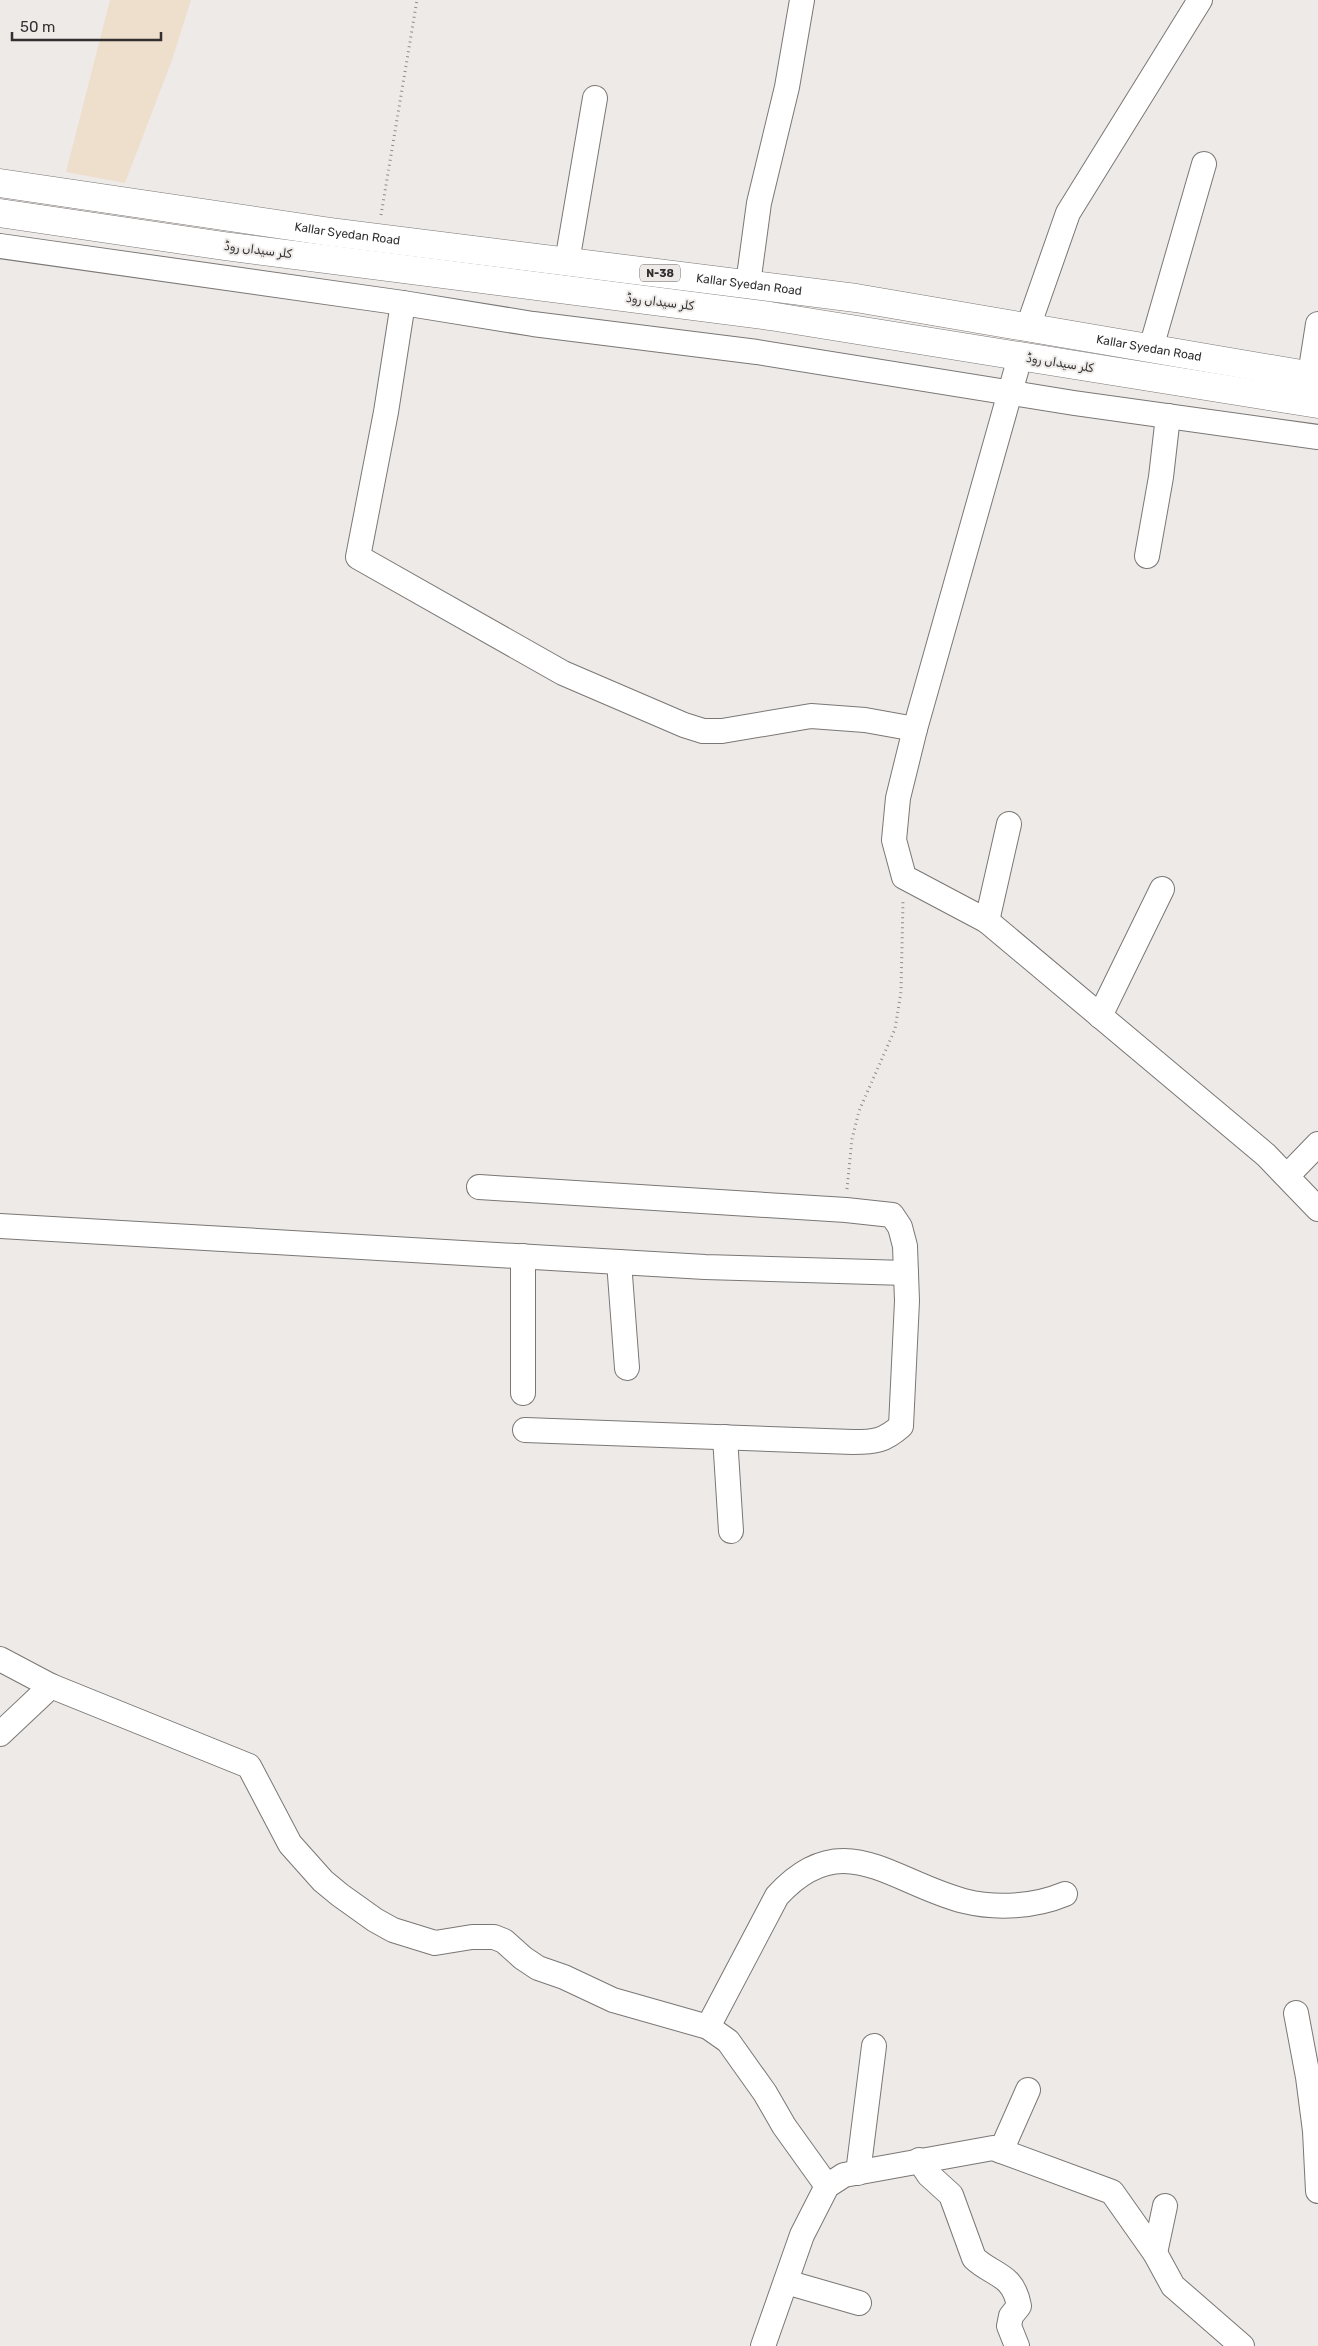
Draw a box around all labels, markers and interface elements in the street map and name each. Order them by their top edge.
scale bar [12,10,161,42]
text: 50 m [20,18,55,36]
street label: Kallar Syedan Road [293,220,401,248]
street label: کلر سیداں روڈ [223,239,293,262]
road number: N-38 [640,264,680,282]
street label: Kallar Syedan Road [695,271,803,298]
street label: کلر سیداں روڈ [625,291,695,314]
street label: Kallar Syedan Road [1095,332,1203,364]
street label: کلر سیداں روڈ [1025,350,1095,376]

